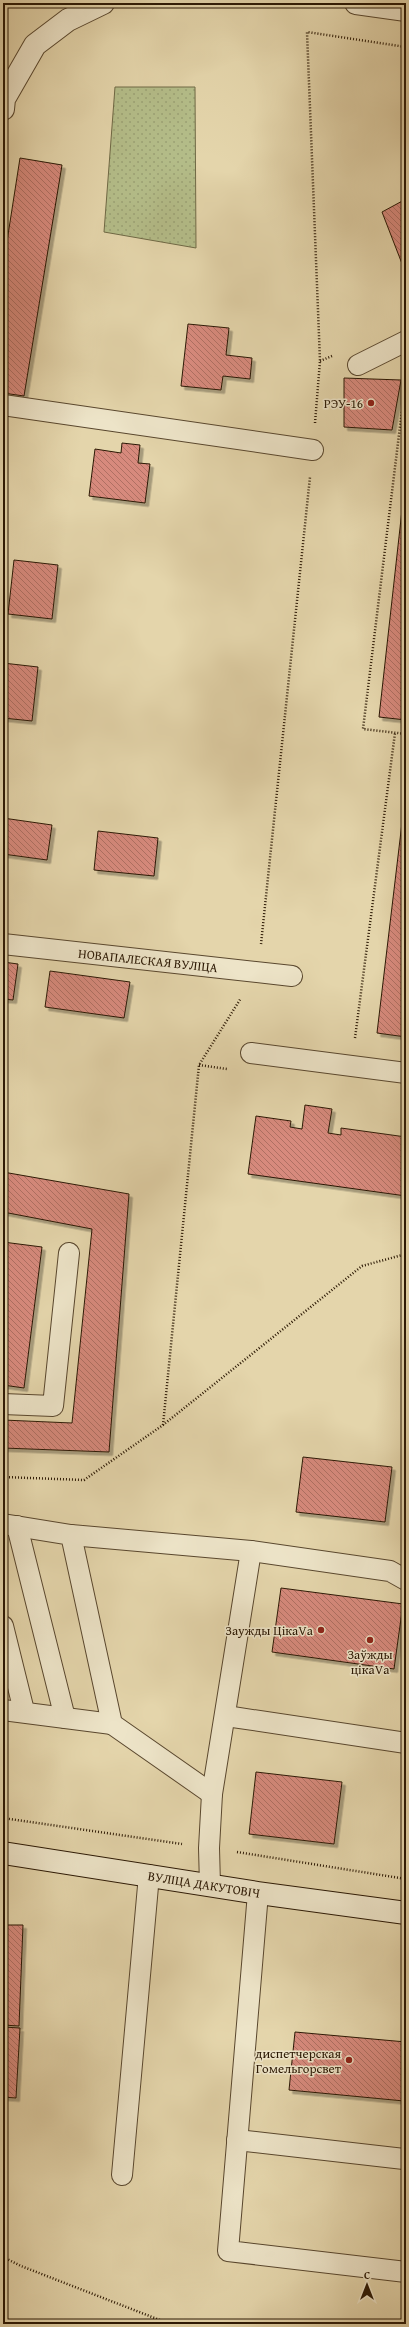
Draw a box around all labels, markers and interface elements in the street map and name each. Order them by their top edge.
place label: РЭУ-16 [324,394,363,413]
marker: РЭУ-16 [366,398,376,408]
street label: НОВАПАЛЕСКАЯ ВУЛІЦА [77,944,219,977]
place label: Заужды ЦікаVа [225,1621,314,1640]
marker: Заужды ЦікаVа [316,1625,326,1635]
marker: Заўжды цікаVа [365,1635,375,1645]
place label: Заўжды цікаVа [347,1645,393,1679]
street label: ВУЛІЦА ДАКУТОВІЧ [147,1866,261,1903]
place label: диспетчерская Гомельгорсвет [255,2044,342,2078]
marker: диспетчерская Гомельгорсвет [344,2055,354,2065]
north arrow [347,2265,387,2305]
text: С [364,2267,370,2283]

